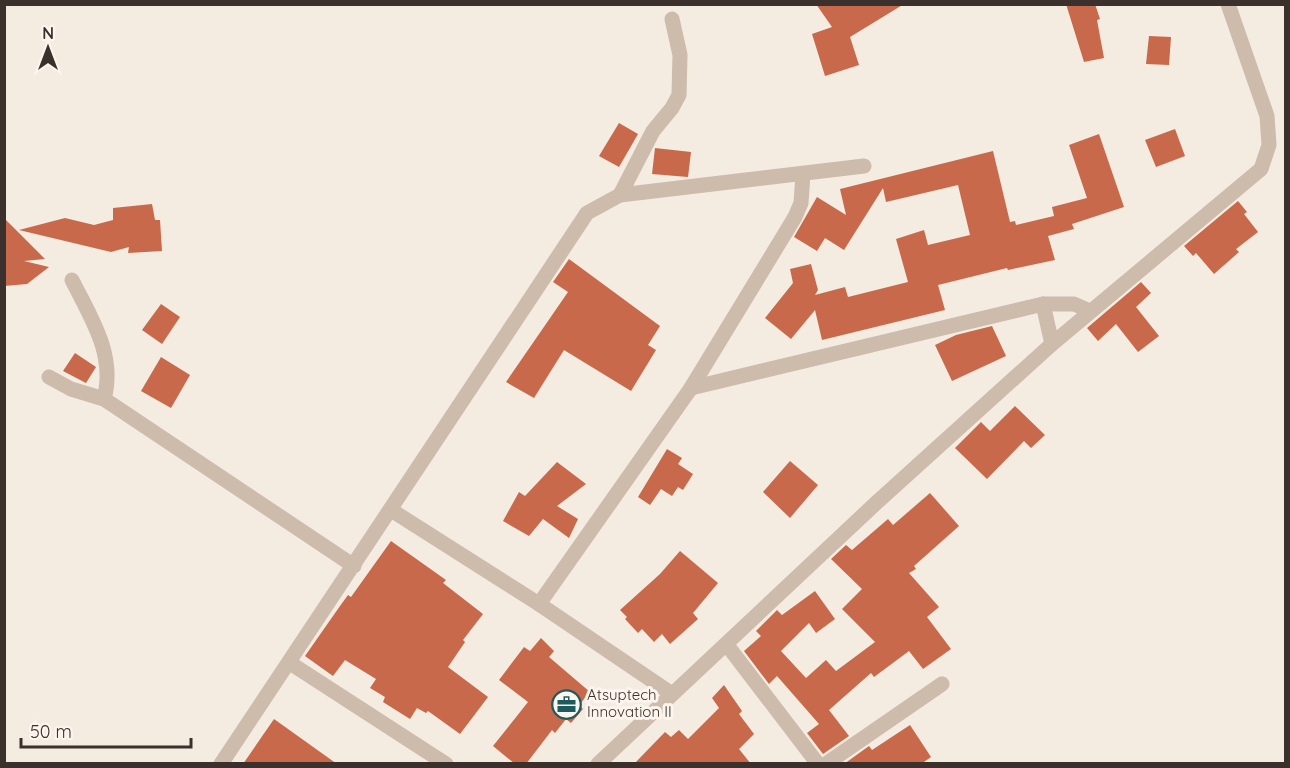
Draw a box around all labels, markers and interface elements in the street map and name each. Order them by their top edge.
north arrow [18,18,78,78]
text: N [42,23,54,43]
place label: Atsuptech Innovation II [587,685,672,721]
office icon: Atsuptech Innovation II [550,688,582,720]
scale bar [21,711,190,749]
text: 50 m [30,720,72,743]

